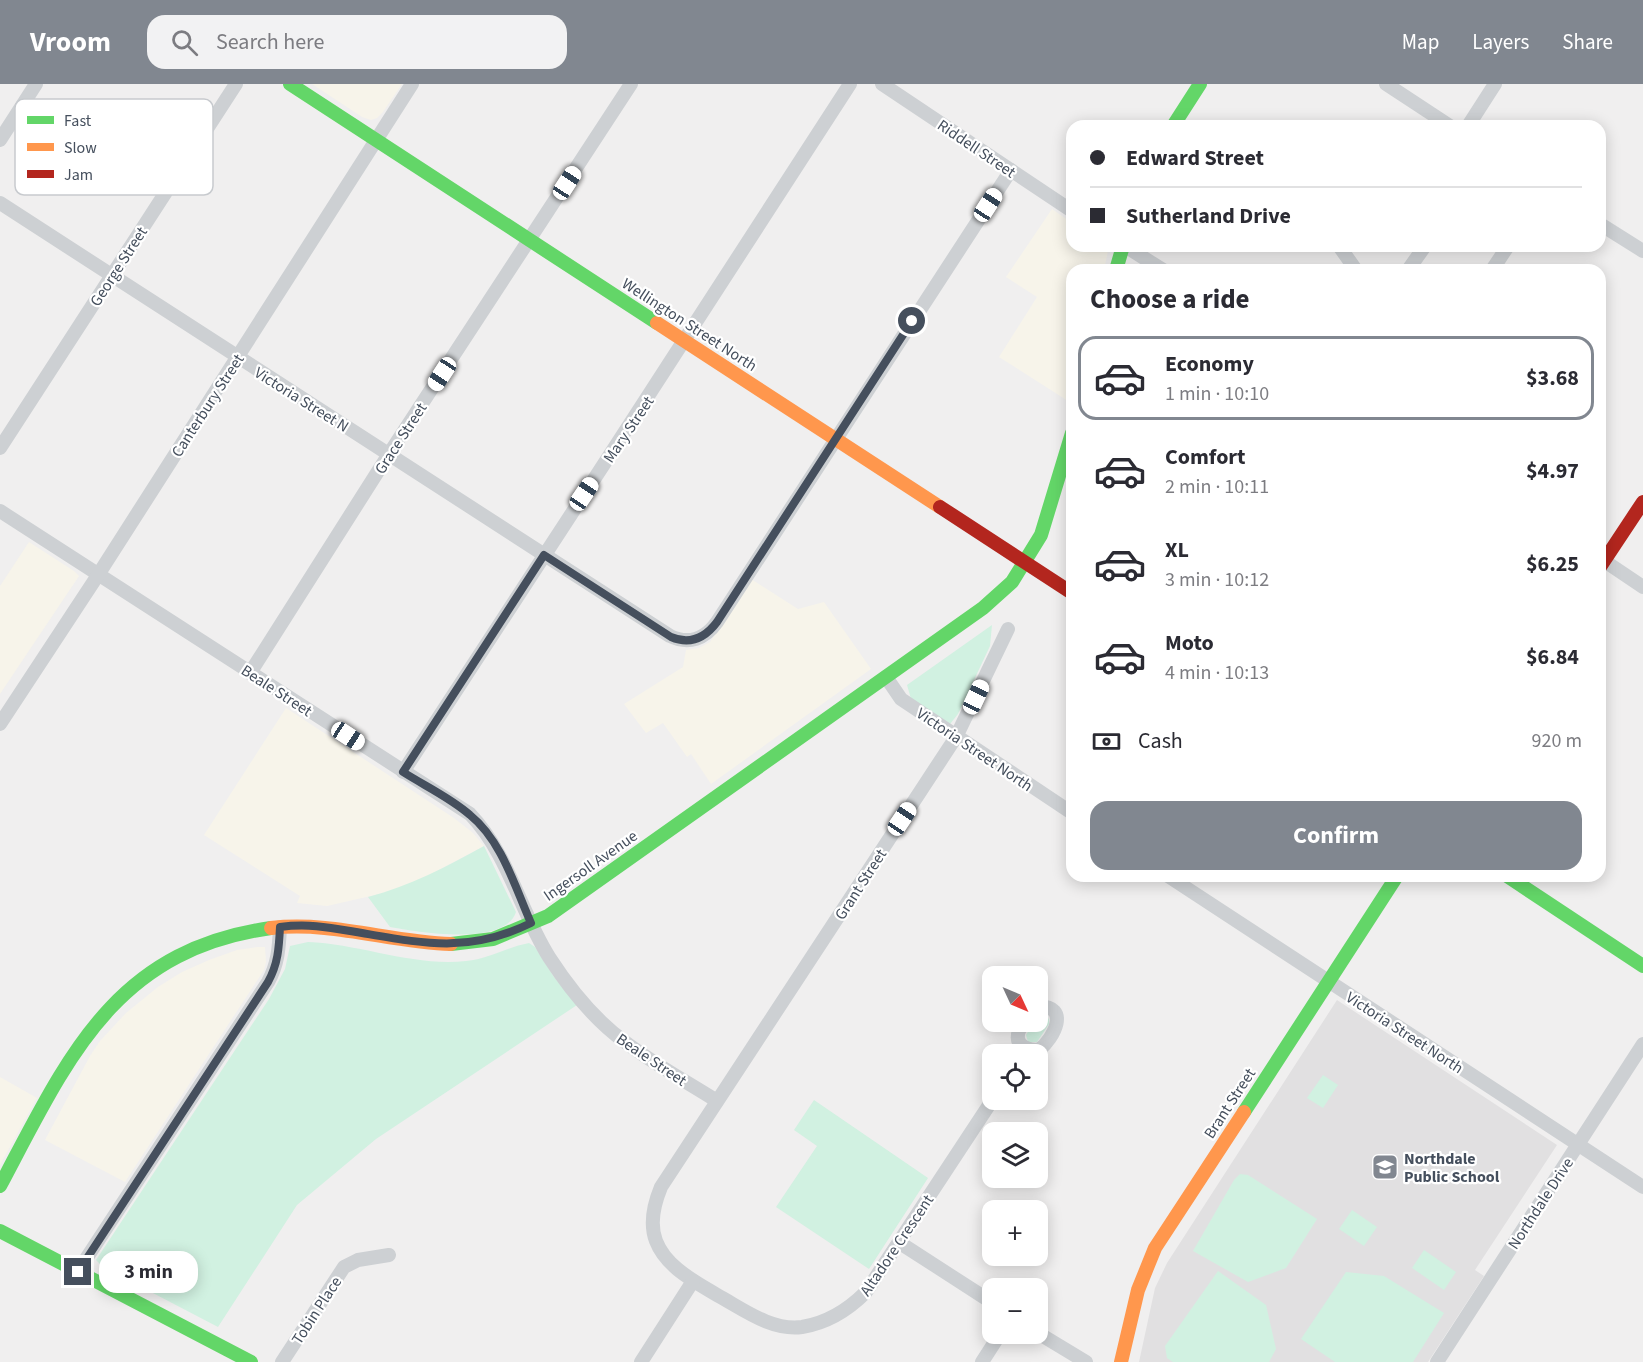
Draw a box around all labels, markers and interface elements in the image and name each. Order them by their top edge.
search box [147,15,567,69]
text: Vroom [30,22,111,62]
icon: search [168,26,201,59]
text: Search here [216,26,324,58]
text: Map [1402,27,1439,57]
text: Layers [1472,27,1529,57]
text: Share [1562,27,1613,57]
legend [15,99,213,195]
text: Fast [64,110,92,132]
street label: Riddell Street [933,114,1020,183]
text: Slow [64,137,97,159]
text: Edward Street [1126,142,1264,174]
car [550,163,584,203]
text: Jam [64,164,93,186]
car [971,185,1005,225]
text: Sutherland Drive [1126,200,1291,232]
street label: George Street [85,222,153,311]
street label: Wellington Street North [618,273,761,377]
text: Choose a ride [1090,280,1250,319]
route start [898,307,925,334]
text: Economy [1165,348,1254,380]
street label: Canterbury Street [166,349,250,461]
icon: car [1093,351,1147,405]
car [425,354,459,394]
street label: Victoria Street N [250,362,353,438]
text: $3.68 [1526,362,1579,394]
text: 1 min · 10:10 [1165,380,1269,408]
street label: Mary Street [598,391,660,467]
street label: Grace Street [369,398,433,479]
text: Comfort [1165,441,1246,473]
icon: car [1093,444,1147,498]
text: $4.97 [1526,455,1579,487]
text: 2 min · 10:11 [1165,473,1269,501]
car [566,474,602,514]
text: XL [1165,534,1189,566]
icon: car [1093,537,1147,591]
text: $6.25 [1526,548,1579,580]
text: 3 min · 10:12 [1165,566,1269,594]
text: Moto [1165,627,1214,659]
icon: car [1093,630,1147,684]
text: $6.84 [1526,641,1579,673]
text: 4 min · 10:13 [1165,659,1269,687]
street label: Beale Street [237,660,317,722]
car [960,677,992,717]
street label: Victoria Street North [912,703,1037,797]
car [328,719,368,753]
icon: cash [1090,725,1123,758]
text: Cash [1138,725,1183,757]
text: 920 m [1532,727,1582,755]
car [884,799,920,839]
button: Confirm [1090,801,1582,870]
street label: Ingersoll Avenue [539,825,642,906]
street label: Grant Street [830,844,892,924]
north arrow [982,966,1048,1032]
map controls [982,966,1048,1344]
street label: Victoria Street North [1341,987,1467,1079]
street label: Beale Street [612,1028,691,1092]
button: locate [982,1044,1048,1110]
street label: Brant Street [1199,1063,1261,1143]
button: layers [982,1122,1048,1188]
place label: Northdale Public School [1404,1148,1500,1188]
school or university icon: Northdale Public School [1370,1152,1400,1182]
street label: Northdale Drive [1503,1153,1579,1254]
street label: Altadore Crescent [855,1190,939,1301]
button: + [982,1200,1048,1266]
callout: 3 min [99,1251,198,1293]
route end [64,1258,91,1285]
text: 3 min [124,1258,173,1286]
street label: Tobin Place [287,1272,347,1349]
button: − [982,1278,1048,1344]

